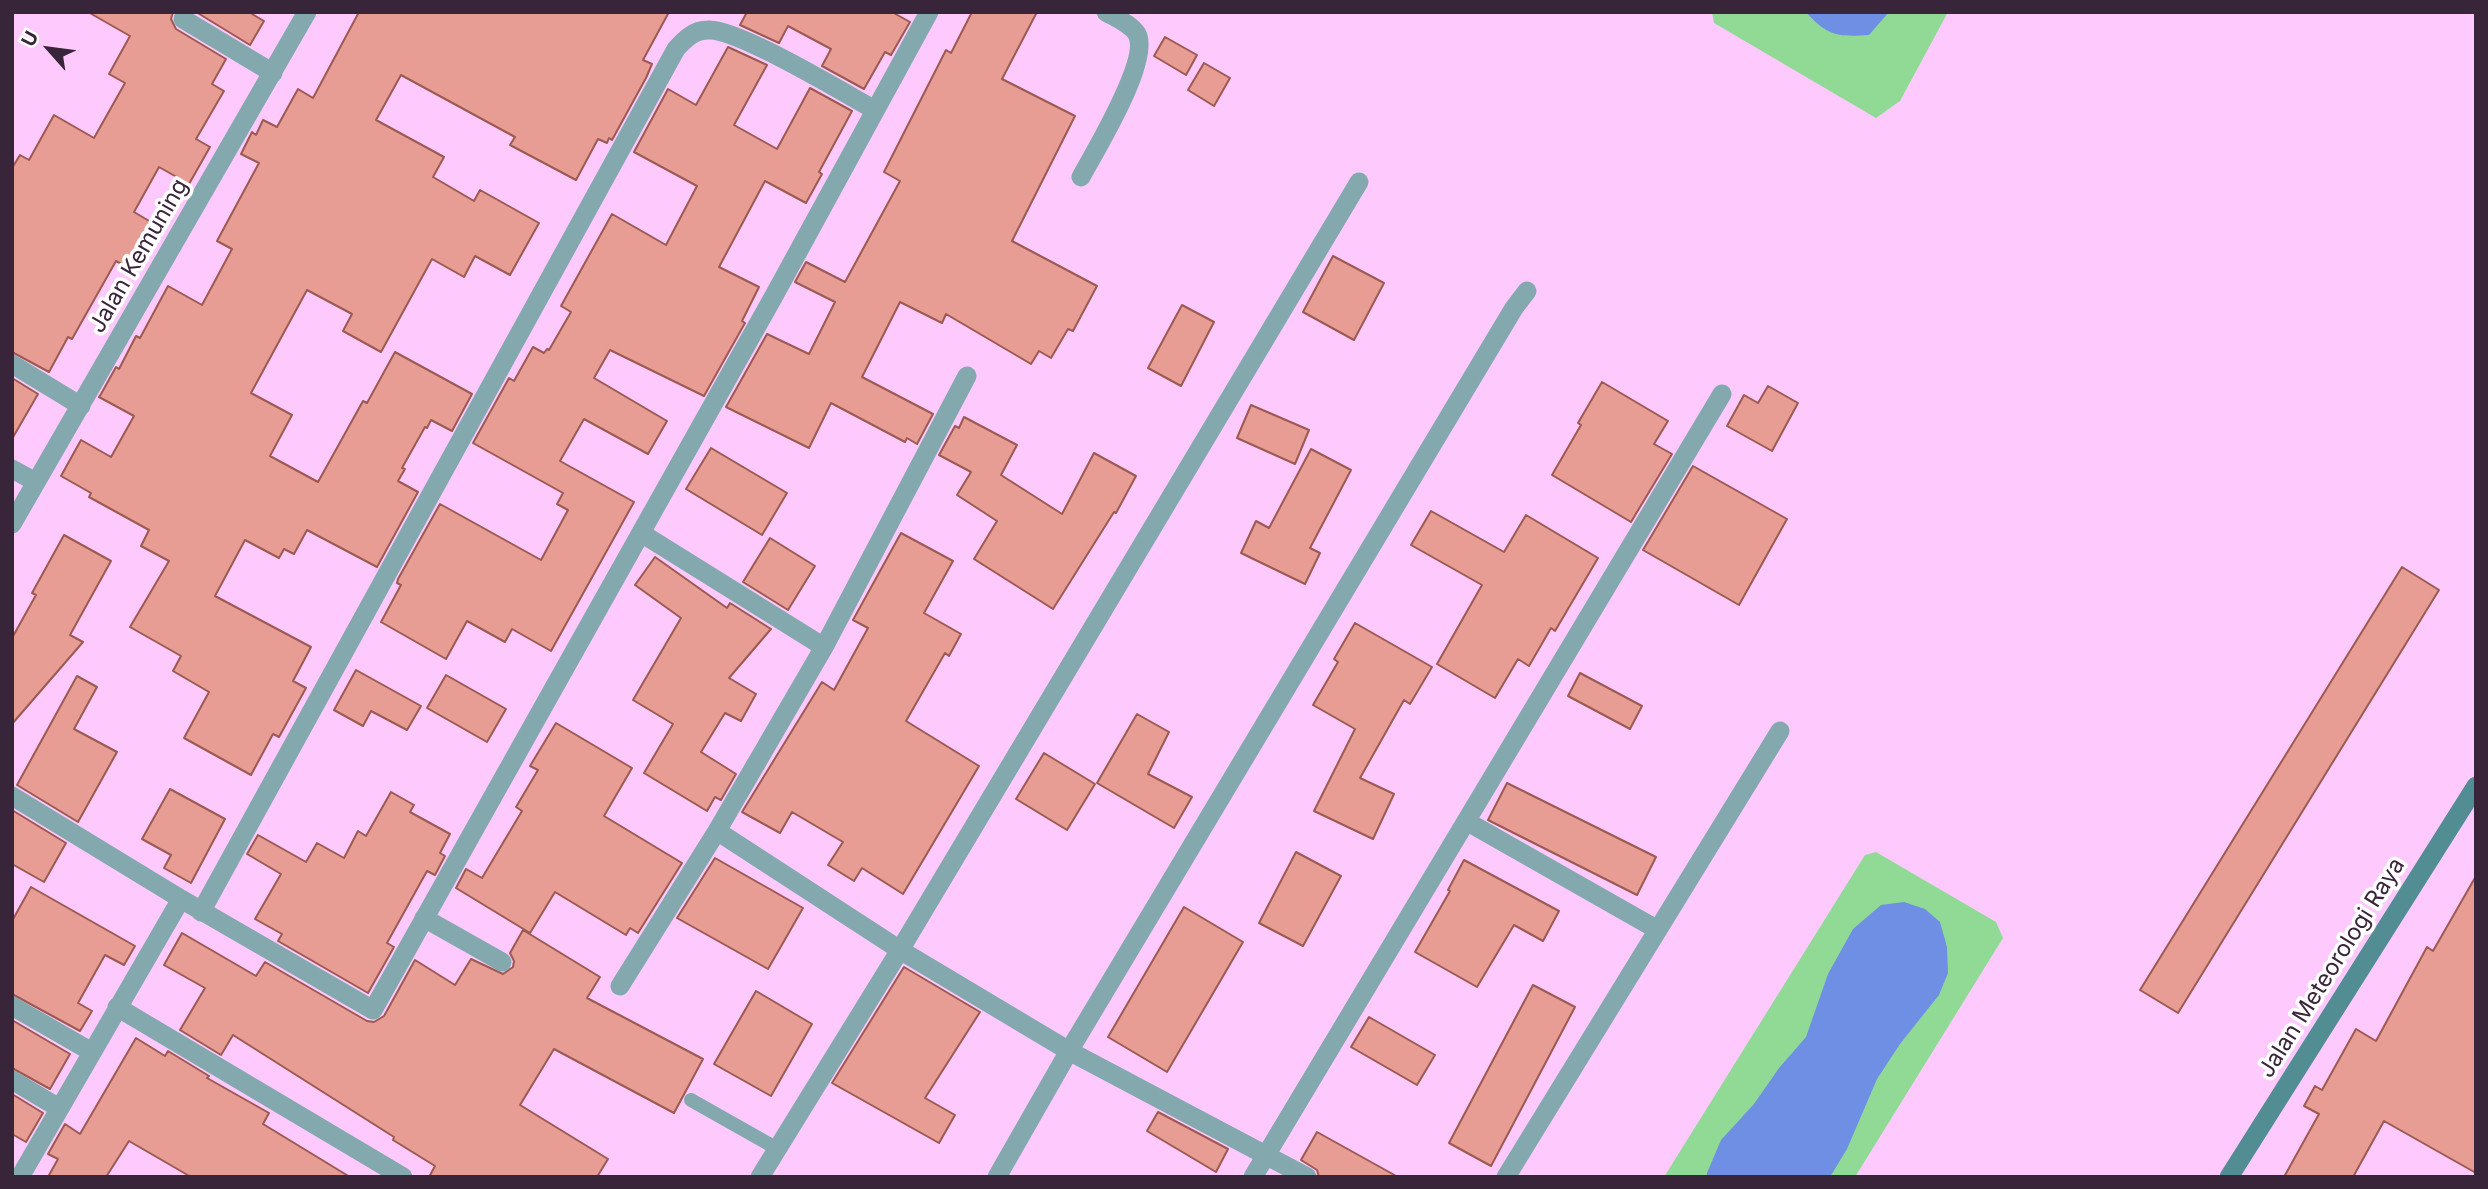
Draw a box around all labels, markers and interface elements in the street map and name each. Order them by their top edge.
north arrow [14,14,84,84]
text: U [17,27,43,50]
street label: Jalan Kemuning [84,174,194,338]
street label: Jalan Meteorologi Raya [2253,853,2411,1083]

